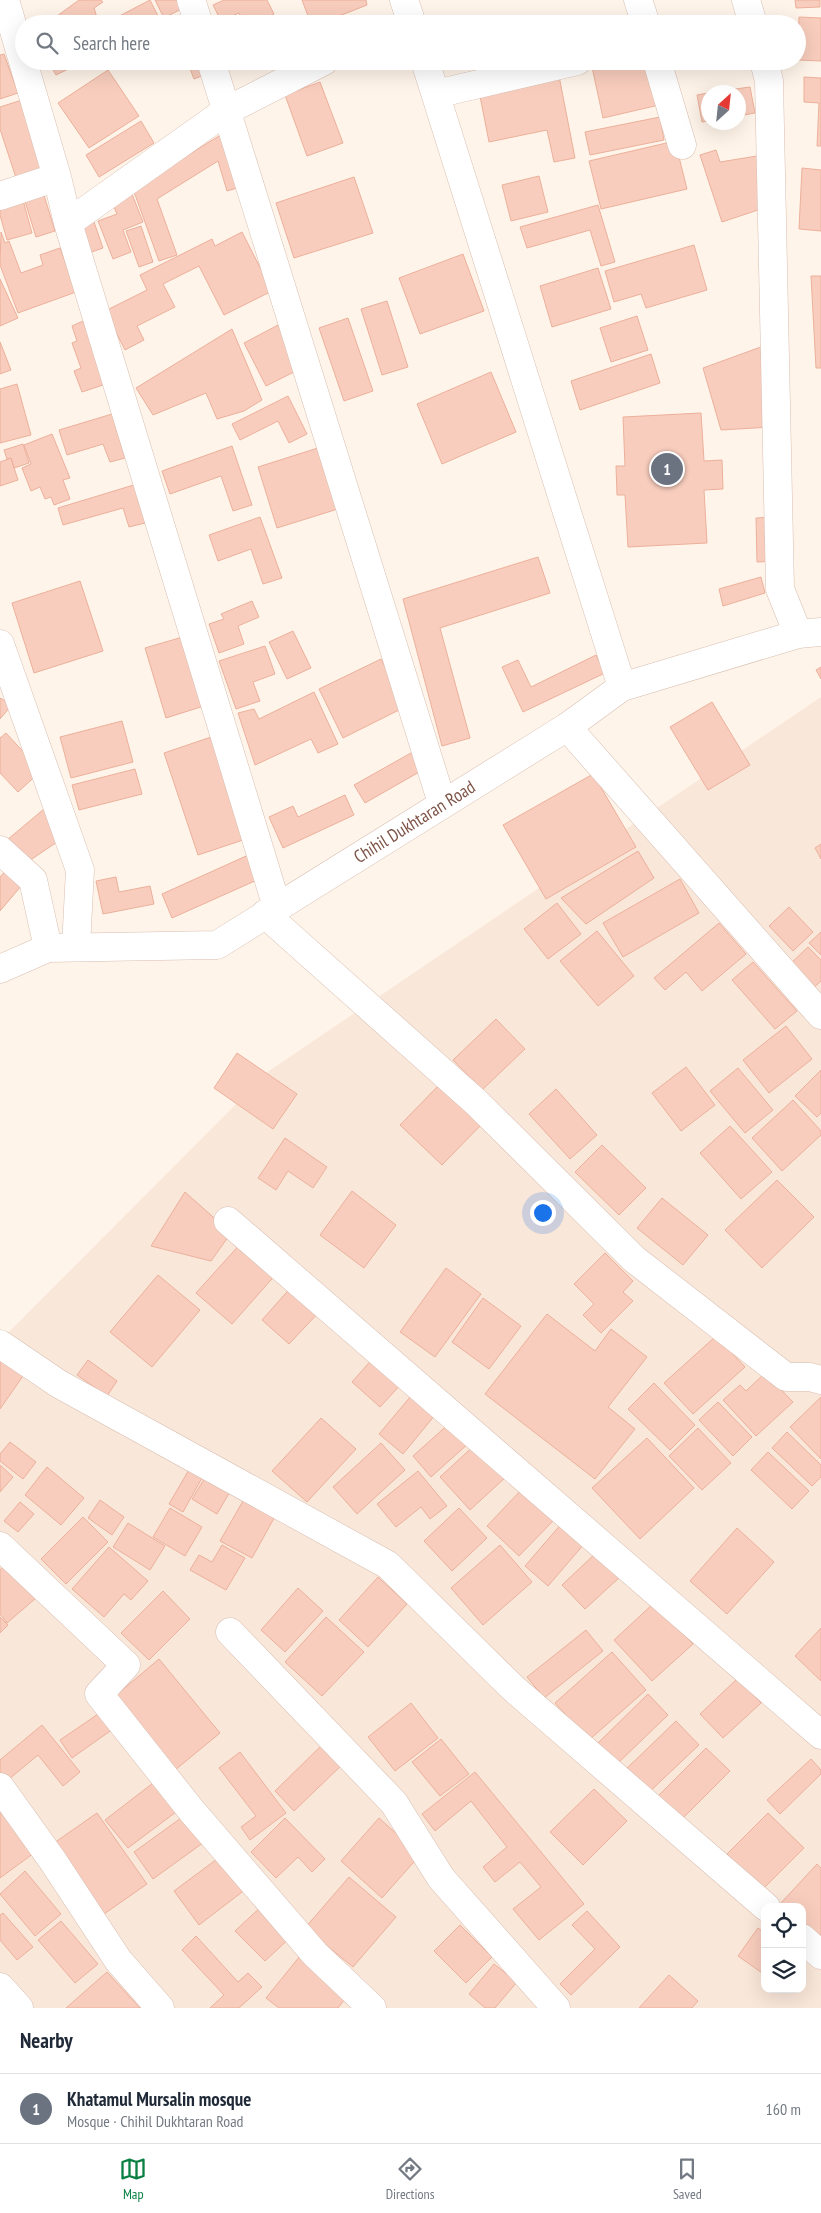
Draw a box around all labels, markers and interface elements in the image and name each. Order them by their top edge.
search box [15,15,806,70]
icon: search [33,29,61,57]
text: Search here [73,31,150,55]
north arrow [701,85,746,130]
pin: 1 [651,450,683,488]
street label: Chihil Dukhtaran Road [349,775,479,868]
your location [530,1200,556,1226]
map controls [761,1903,806,1993]
button: locate [761,1903,806,1948]
button: layers [761,1948,806,1993]
text: Nearby [20,2027,73,2054]
text: Khatamul Mursalin mosque [67,2087,251,2111]
text: 1 [32,2099,40,2119]
text: 160 m [766,2099,801,2119]
text: Mosque · Chihil Dukhtaran Road [67,2111,244,2131]
tab: Map [119,2155,147,2203]
tab: Directions [386,2155,434,2203]
tab: Saved [673,2155,702,2203]

